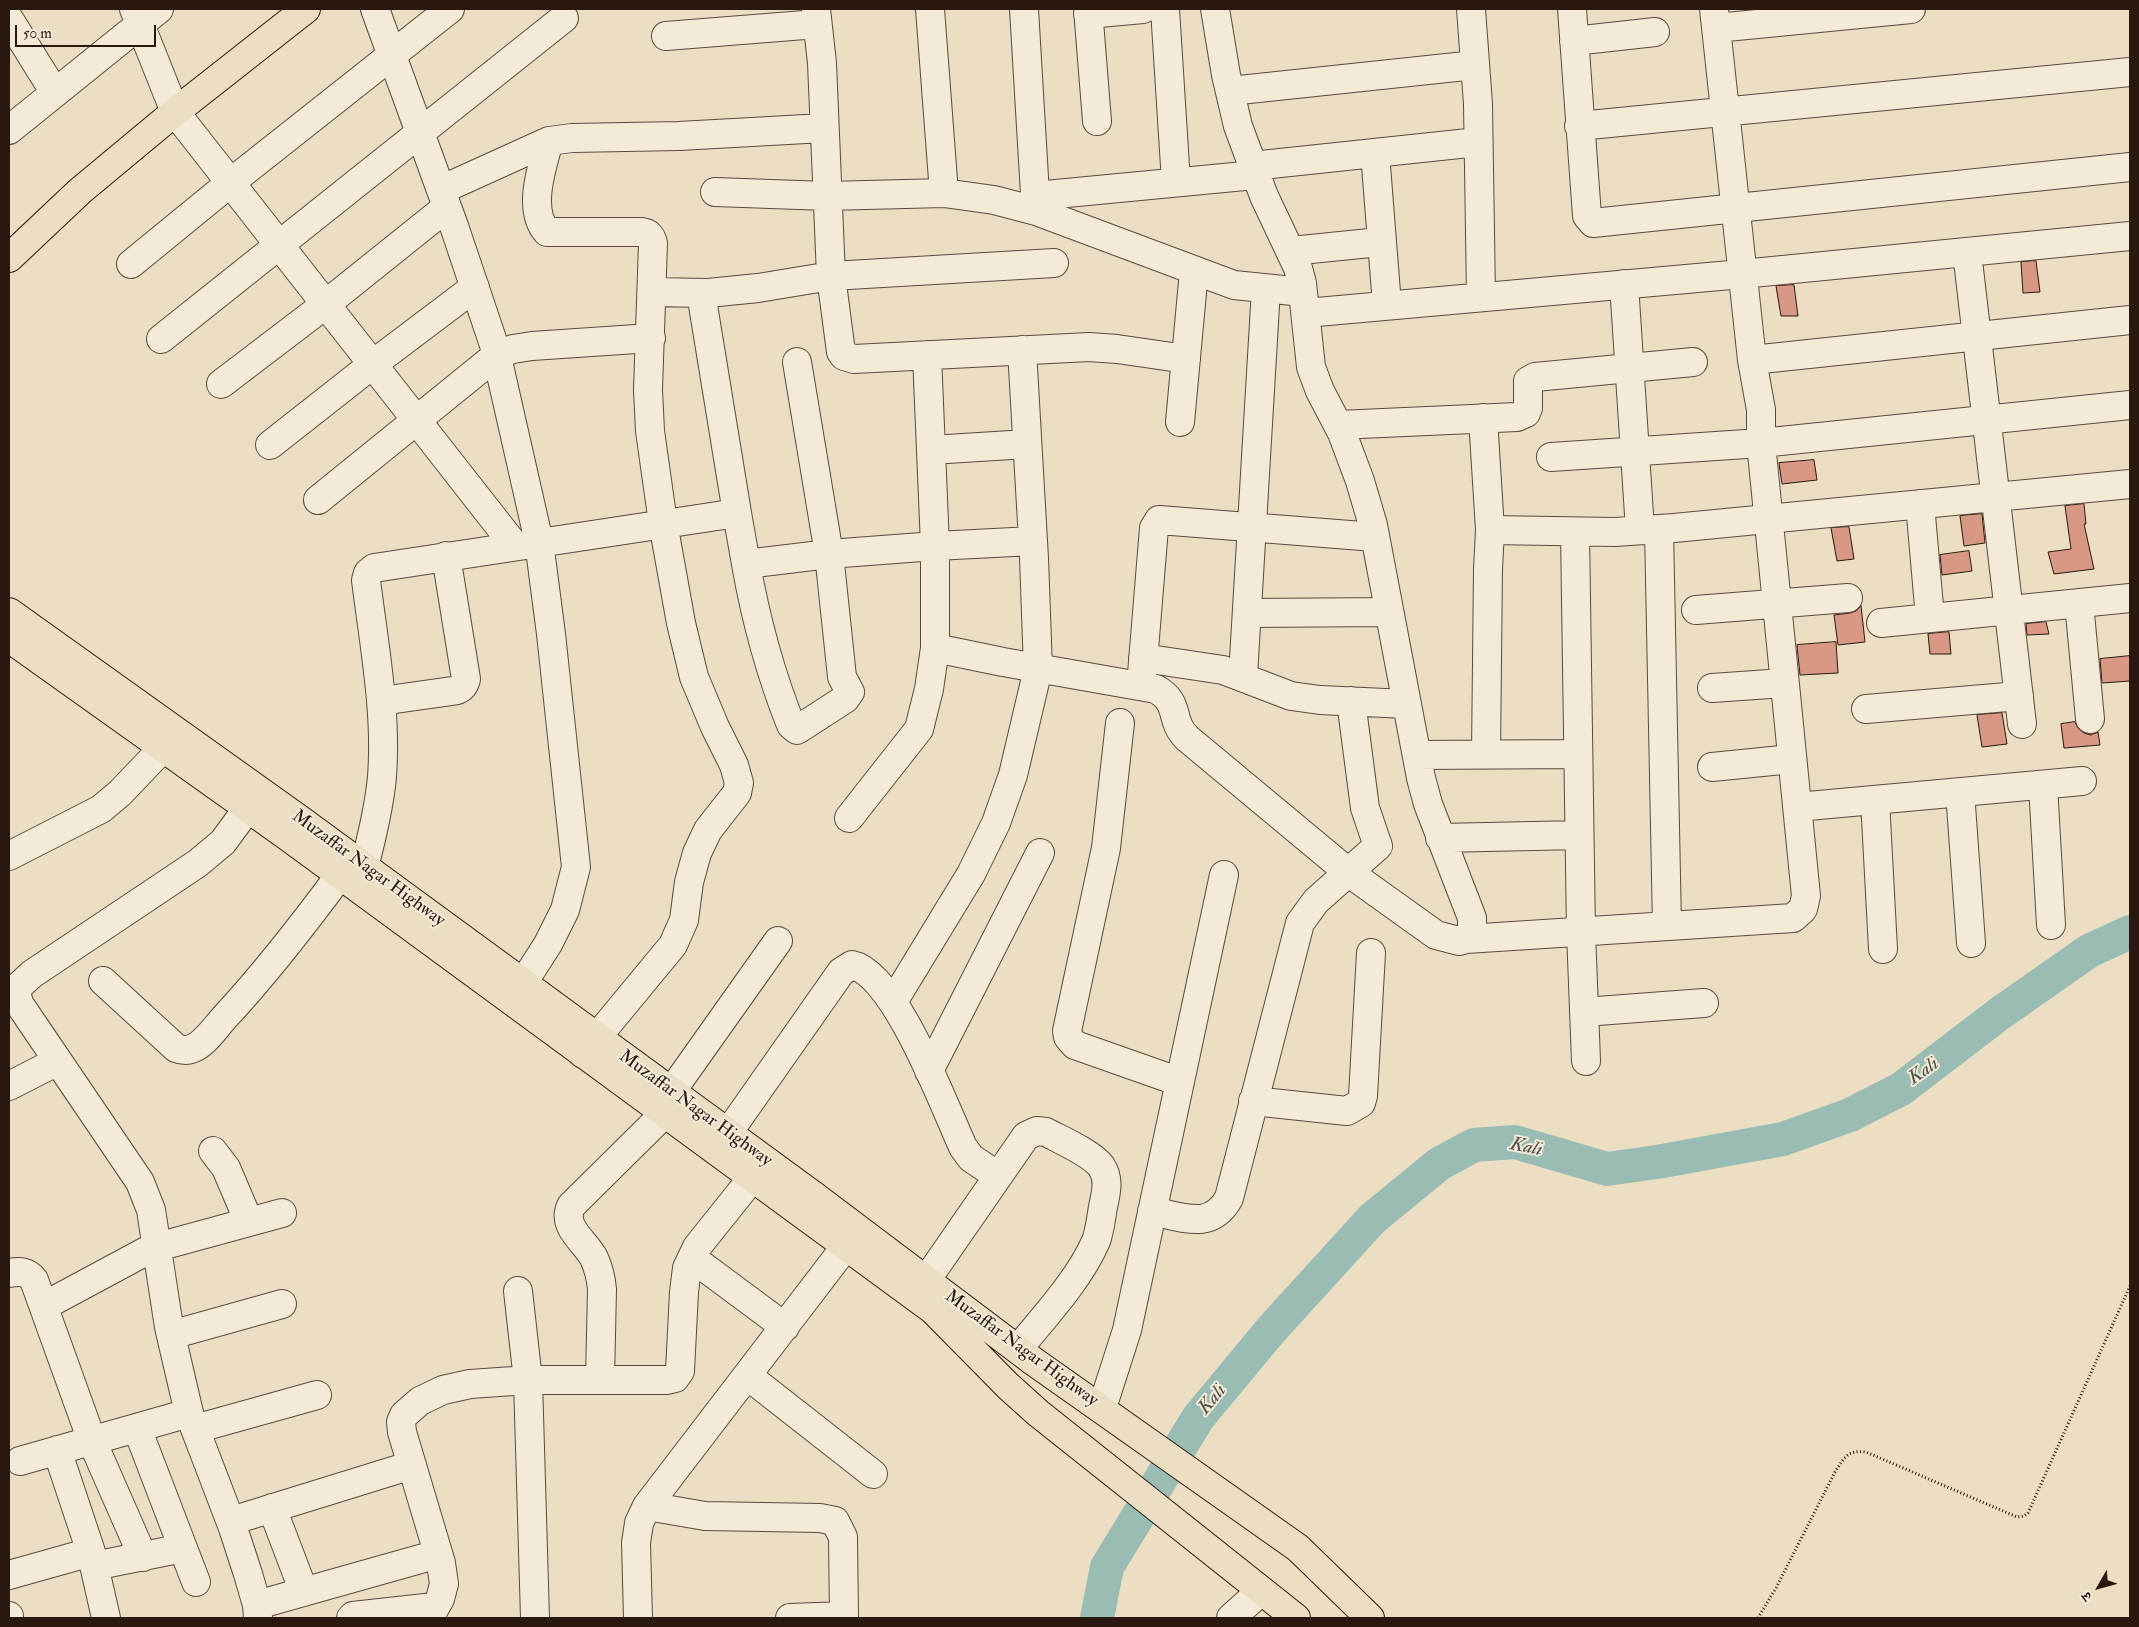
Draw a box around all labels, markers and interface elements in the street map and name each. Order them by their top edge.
scale bar [18,15,159,47]
text: 50 m [23,24,52,43]
street label: Muzaffar Nagar Highway [287,806,449,932]
street label: Muzaffar Nagar Highway [614,1046,776,1172]
water label: Kali [1904,1053,1944,1091]
water label: Kali [1508,1134,1544,1162]
street label: Muzaffar Nagar Highway [940,1286,1102,1412]
water label: Kali [1194,1380,1232,1420]
north arrow [2074,1562,2124,1612]
text: उ [2078,1589,2096,1605]

